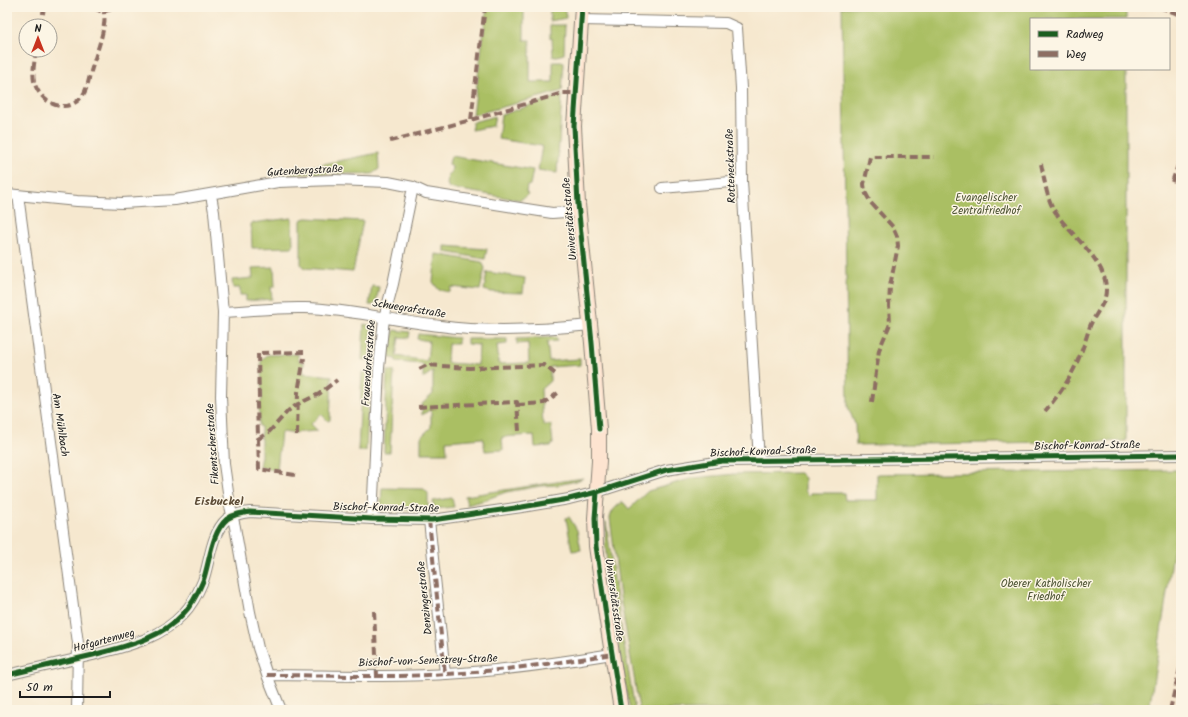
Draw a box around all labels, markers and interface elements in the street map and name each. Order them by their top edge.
north arrow [18,18,58,58]
legend [1030,18,1170,70]
text: N [35,20,42,38]
text: Radweg [1066,25,1104,44]
text: Weg [1066,45,1087,64]
street label: Rotteneckstraße [721,128,741,204]
street label: Gutenbergstraße [267,160,343,182]
street label: Universitätsstraße [557,177,583,261]
park label: Evangelischer Zentralfriedhof [951,189,1022,220]
street label: Schuegrafstraße [371,294,447,324]
street label: Frauendorferstraße [357,319,381,407]
street label: Am Mühlbach [47,392,73,458]
street label: Fikentscherstraße [201,403,225,485]
street label: Bischof-Konrad-Straße [1034,436,1140,456]
street label: Bischof-Konrad-Straße [710,441,816,463]
district label: Eisbuckel [195,492,244,511]
street label: Bischof-Konrad-Straße [333,498,439,518]
street label: Universitätsstraße [599,558,629,642]
street label: Denzingerstraße [412,560,438,636]
park label: Oberer Katholischer Friedhof [1001,575,1092,606]
street label: Hofgartenweg [71,624,137,658]
street label: Bischof-von-Senestrey-Straße [358,650,498,672]
scale bar [20,673,110,699]
text: 50 m [26,678,53,697]

